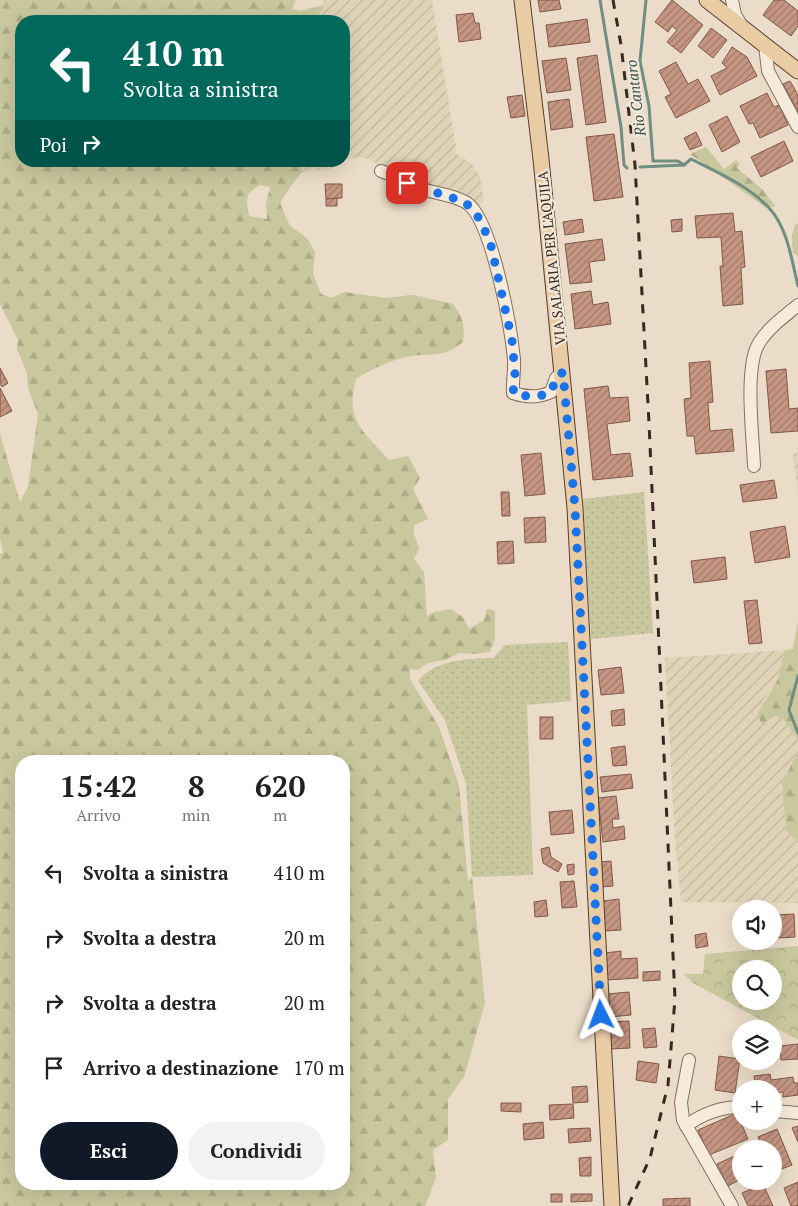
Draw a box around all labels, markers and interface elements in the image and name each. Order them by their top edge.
text: 410 m [123,30,224,76]
icon: left [40,35,105,100]
water label: Rio Cantaro [620,58,650,138]
text: Svolta a sinistra [123,74,279,103]
icon: right [77,130,105,158]
text: Poi [40,132,67,157]
pin [386,162,428,204]
icon: arrive [393,169,421,197]
street label: VIA SALARIA PER L'AQUILA [532,170,570,346]
text: 15:42 [59,766,138,806]
text: 8 [188,766,205,806]
text: 620 [255,766,306,806]
text: Arrivo [76,804,121,826]
text: min [182,804,210,826]
text: m [273,804,287,826]
icon: left [40,859,68,887]
text: Svolta a sinistra [83,860,229,885]
text: 410 m [274,860,325,885]
map controls [732,900,782,1190]
button: sound [732,900,782,950]
icon: right [40,924,68,952]
text: Svolta a destra [83,925,217,950]
text: 20 m [284,925,325,950]
button: search [732,960,782,1010]
position arrow [574,988,626,1040]
icon: right [40,989,68,1017]
text: Svolta a destra [83,990,217,1015]
text: 20 m [284,990,325,1015]
button: layers [732,1020,782,1070]
icon: arrive [40,1054,68,1082]
text: Arrivo a destinazione [83,1055,278,1080]
text: 170 m [293,1055,345,1080]
button: + [732,1080,782,1130]
button: Esci [40,1122,178,1180]
button: Condividi [188,1122,325,1180]
button: − [732,1140,782,1190]

